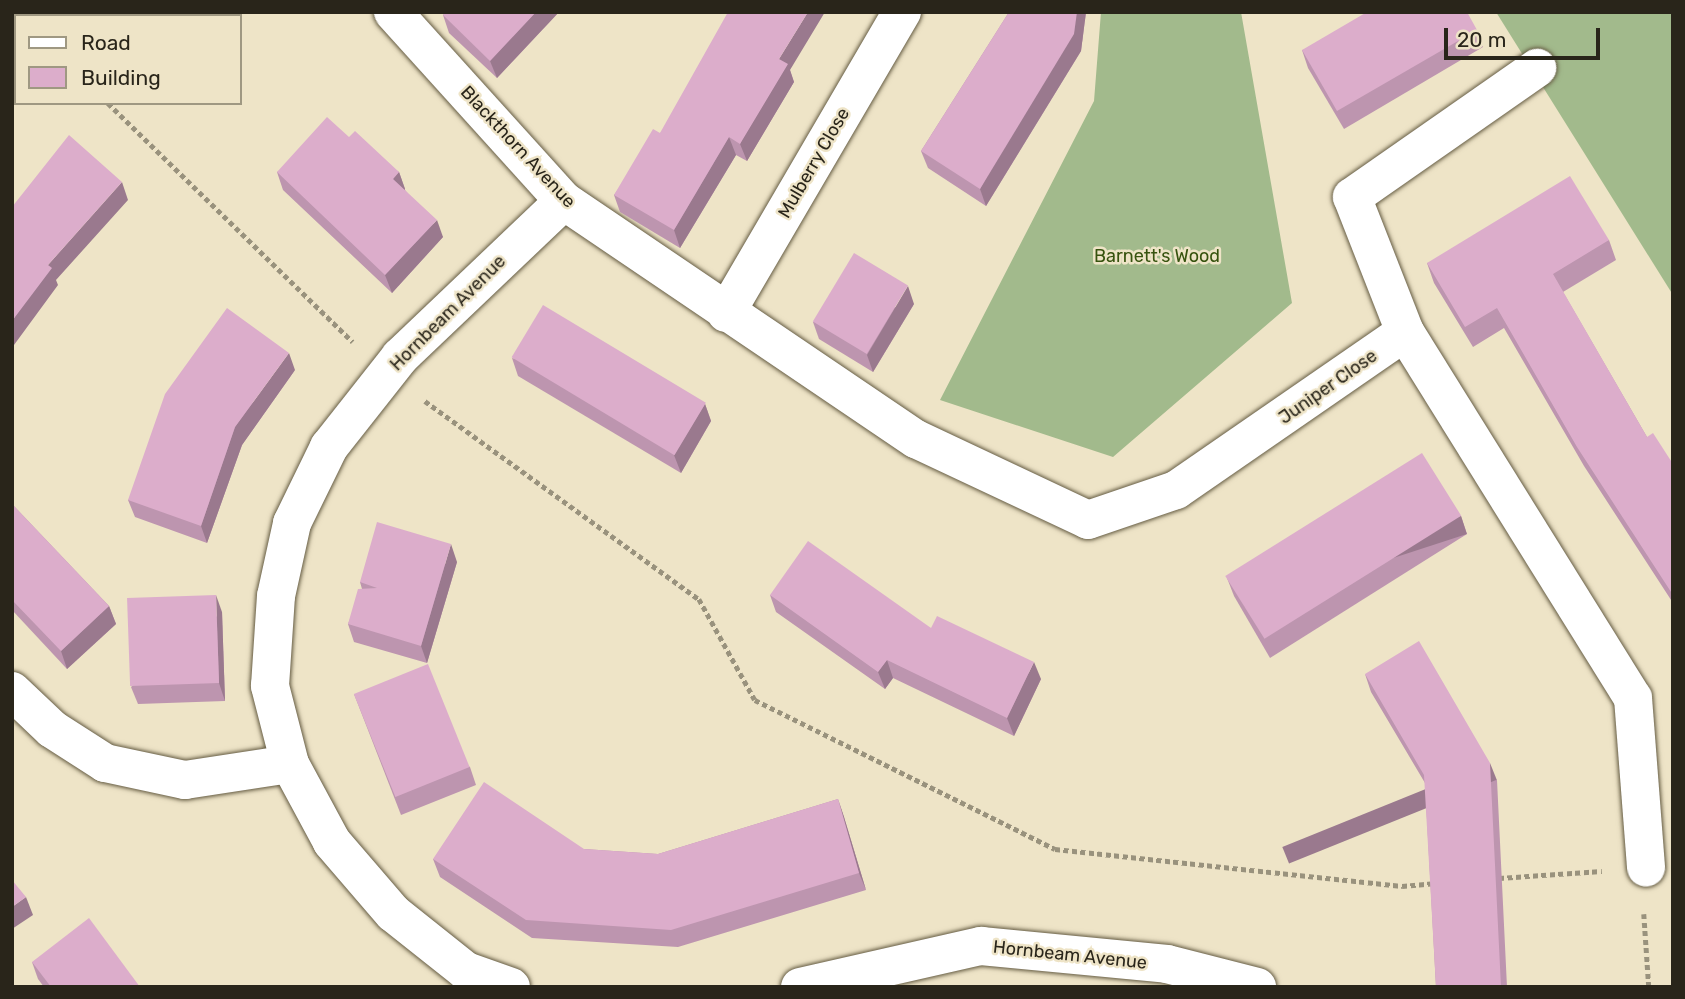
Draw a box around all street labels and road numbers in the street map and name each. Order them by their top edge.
street label: Blackthorn Avenue [456,81,580,213]
street label: Mulberry Close [774,104,854,222]
street label: Hornbeam Avenue [386,251,510,375]
street label: Juniper Close [1275,345,1381,429]
street label: Hornbeam Avenue [992,936,1148,974]

